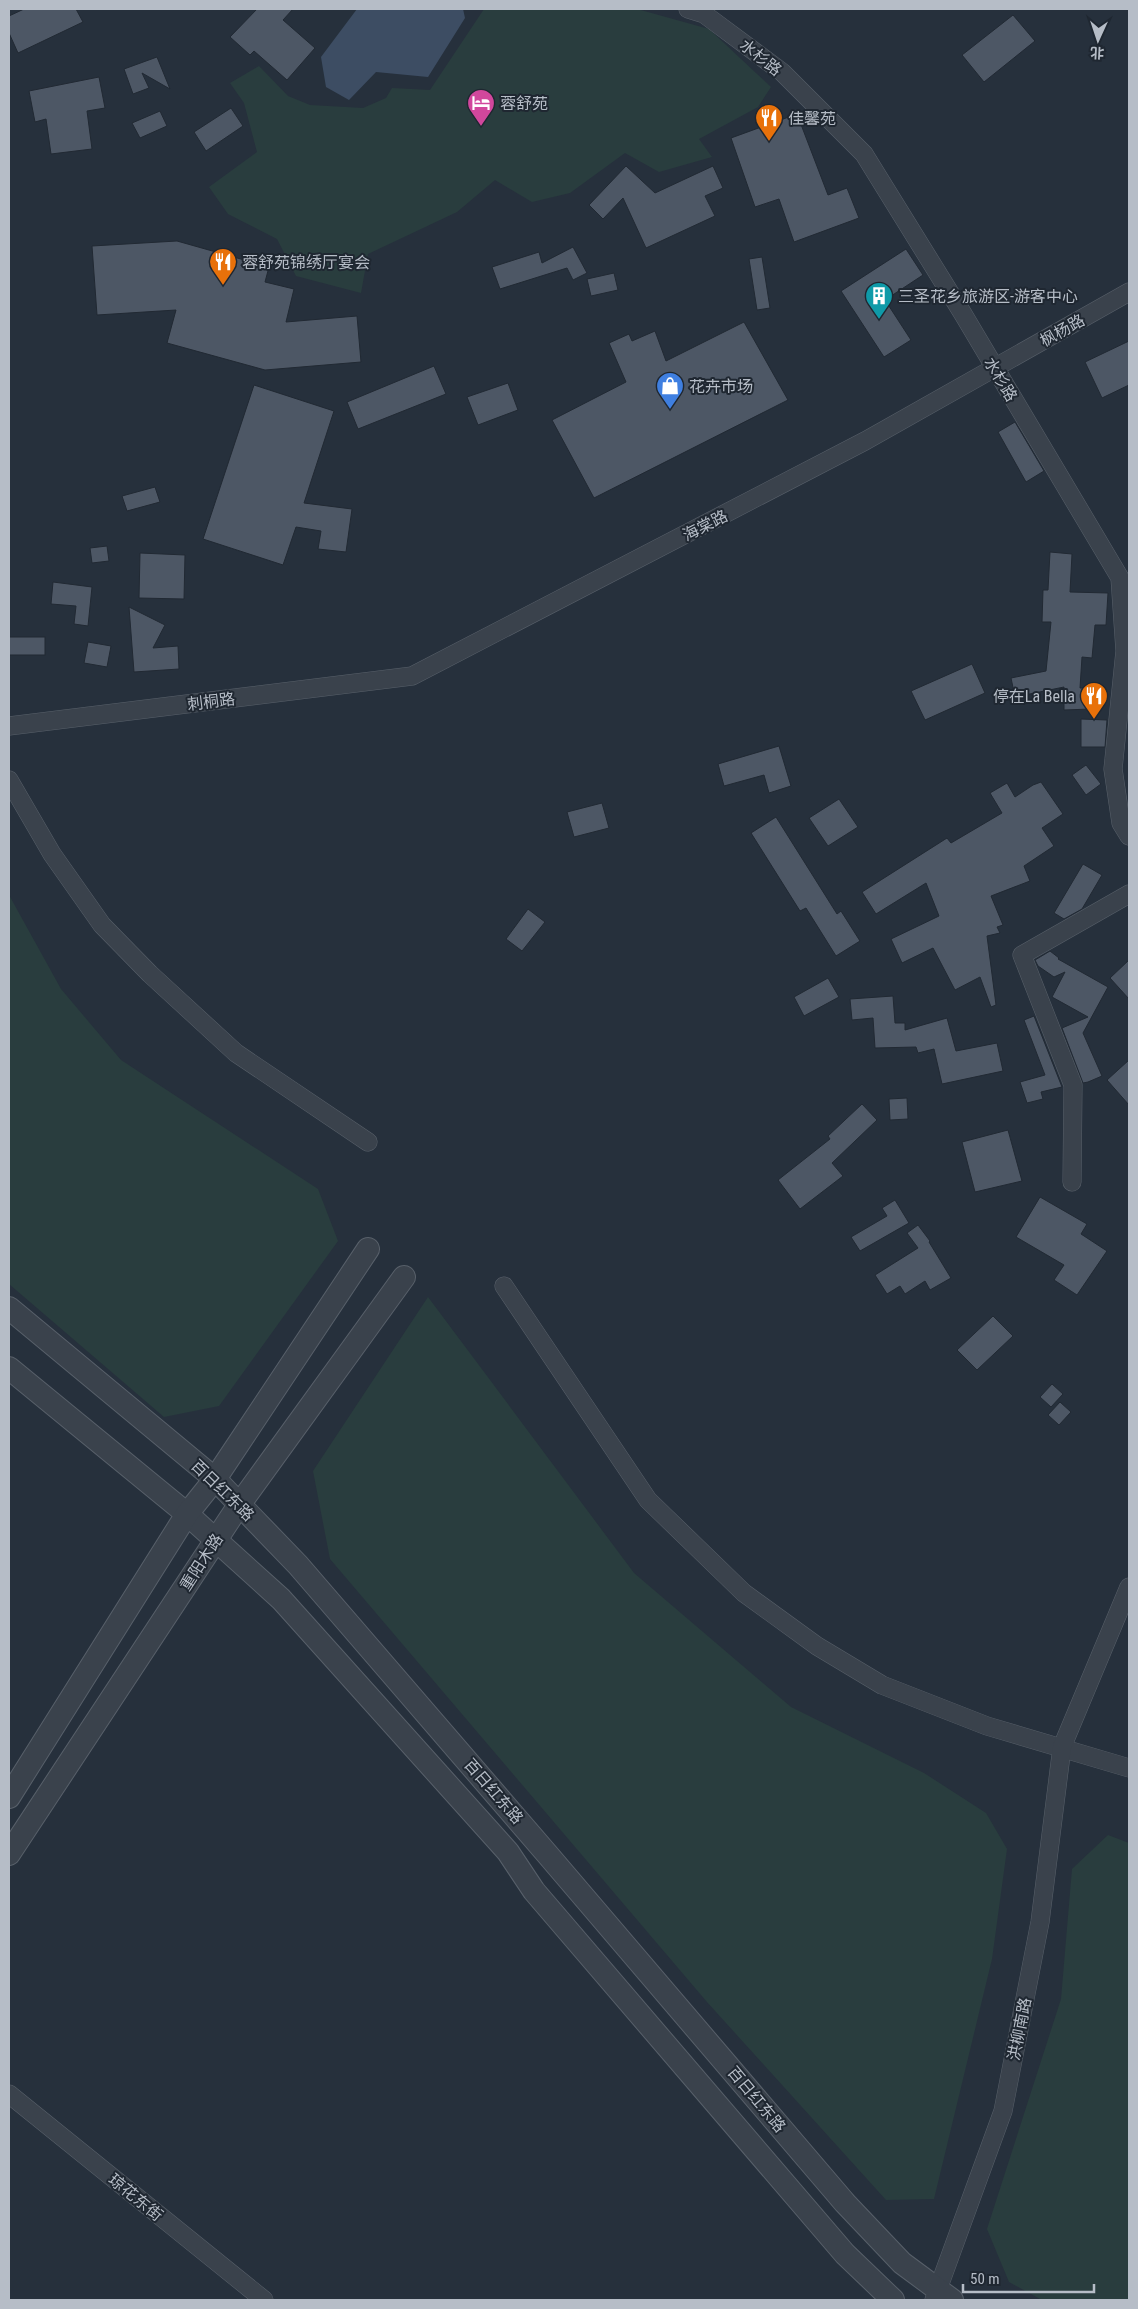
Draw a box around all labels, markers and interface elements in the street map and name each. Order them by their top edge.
north arrow [1073,15,1123,65]
street label: 水杉路 [736,35,785,80]
text: 北 [1090,45,1105,61]
hotel icon: 蓉舒苑 [466,88,496,127]
place label: 蓉舒苑 [500,94,548,113]
restaurant icon: 佳馨苑 [754,103,784,142]
place label: 佳馨苑 [788,109,836,128]
restaurant icon: 蓉舒苑锦绣厅宴会 [208,247,238,286]
place label: 蓉舒苑锦绣厅宴会 [242,253,370,272]
building icon: 三圣花乡旅游区-游客中心 [864,281,894,320]
place label: 三圣花乡旅游区-游客中心 [898,287,1078,306]
street label: 枫杨路 [1037,310,1088,350]
street label: 水杉路 [980,354,1021,405]
shop icon: 花卉市场 [655,371,685,410]
place label: 花卉市场 [689,377,753,396]
street label: 海棠路 [680,506,731,545]
restaurant icon: 停在La Bella [1079,681,1109,720]
place label: 停在La Bella [993,687,1075,706]
street label: 刺桐路 [186,689,236,714]
street label: 百日红东路 [187,1456,258,1525]
street label: 重阳木路 [176,1530,227,1594]
street label: 百日红东路 [460,1755,527,1828]
street label: 洪柳南路 [1004,1996,1035,2062]
street label: 百日红东路 [724,2063,790,2136]
street label: 琼花东街 [105,2170,167,2225]
scale bar [963,2262,1094,2294]
text: 50 m [970,2270,1000,2288]

